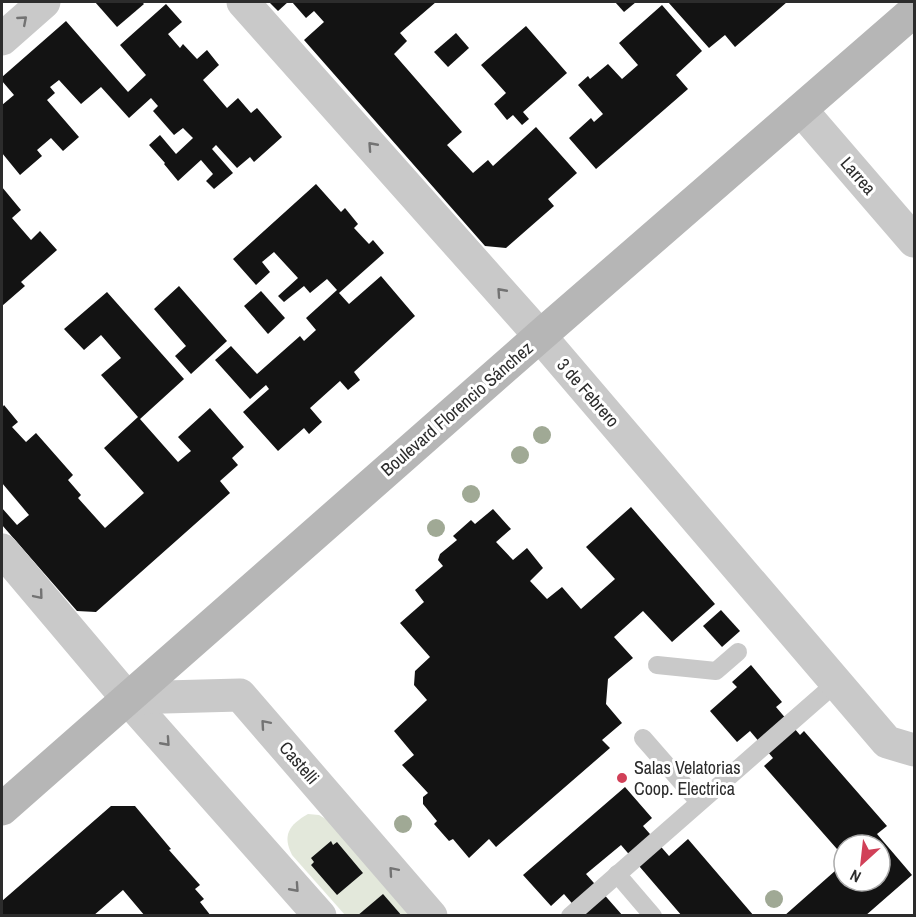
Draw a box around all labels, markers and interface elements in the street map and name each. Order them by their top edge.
one-way arrow [16,16,27,27]
one-way arrow [368,143,379,153]
street label: Larrea [835,151,882,200]
one-way arrow [497,289,508,299]
street label: Boulevard Florencio Sánchez [375,336,538,482]
street label: 3 de Febrero [551,353,625,432]
one-way arrow [32,588,43,599]
one-way arrow [261,720,272,731]
one-way arrow [159,735,170,746]
street label: Castelli [274,736,325,789]
place label: Salas Velatorias Coop. Electrica [634,755,741,801]
marker: Salas Velatorias Coop. Electrica [615,771,629,785]
north arrow [832,833,892,893]
text: N [846,864,864,888]
one-way arrow [389,867,400,878]
one-way arrow [288,881,299,892]

